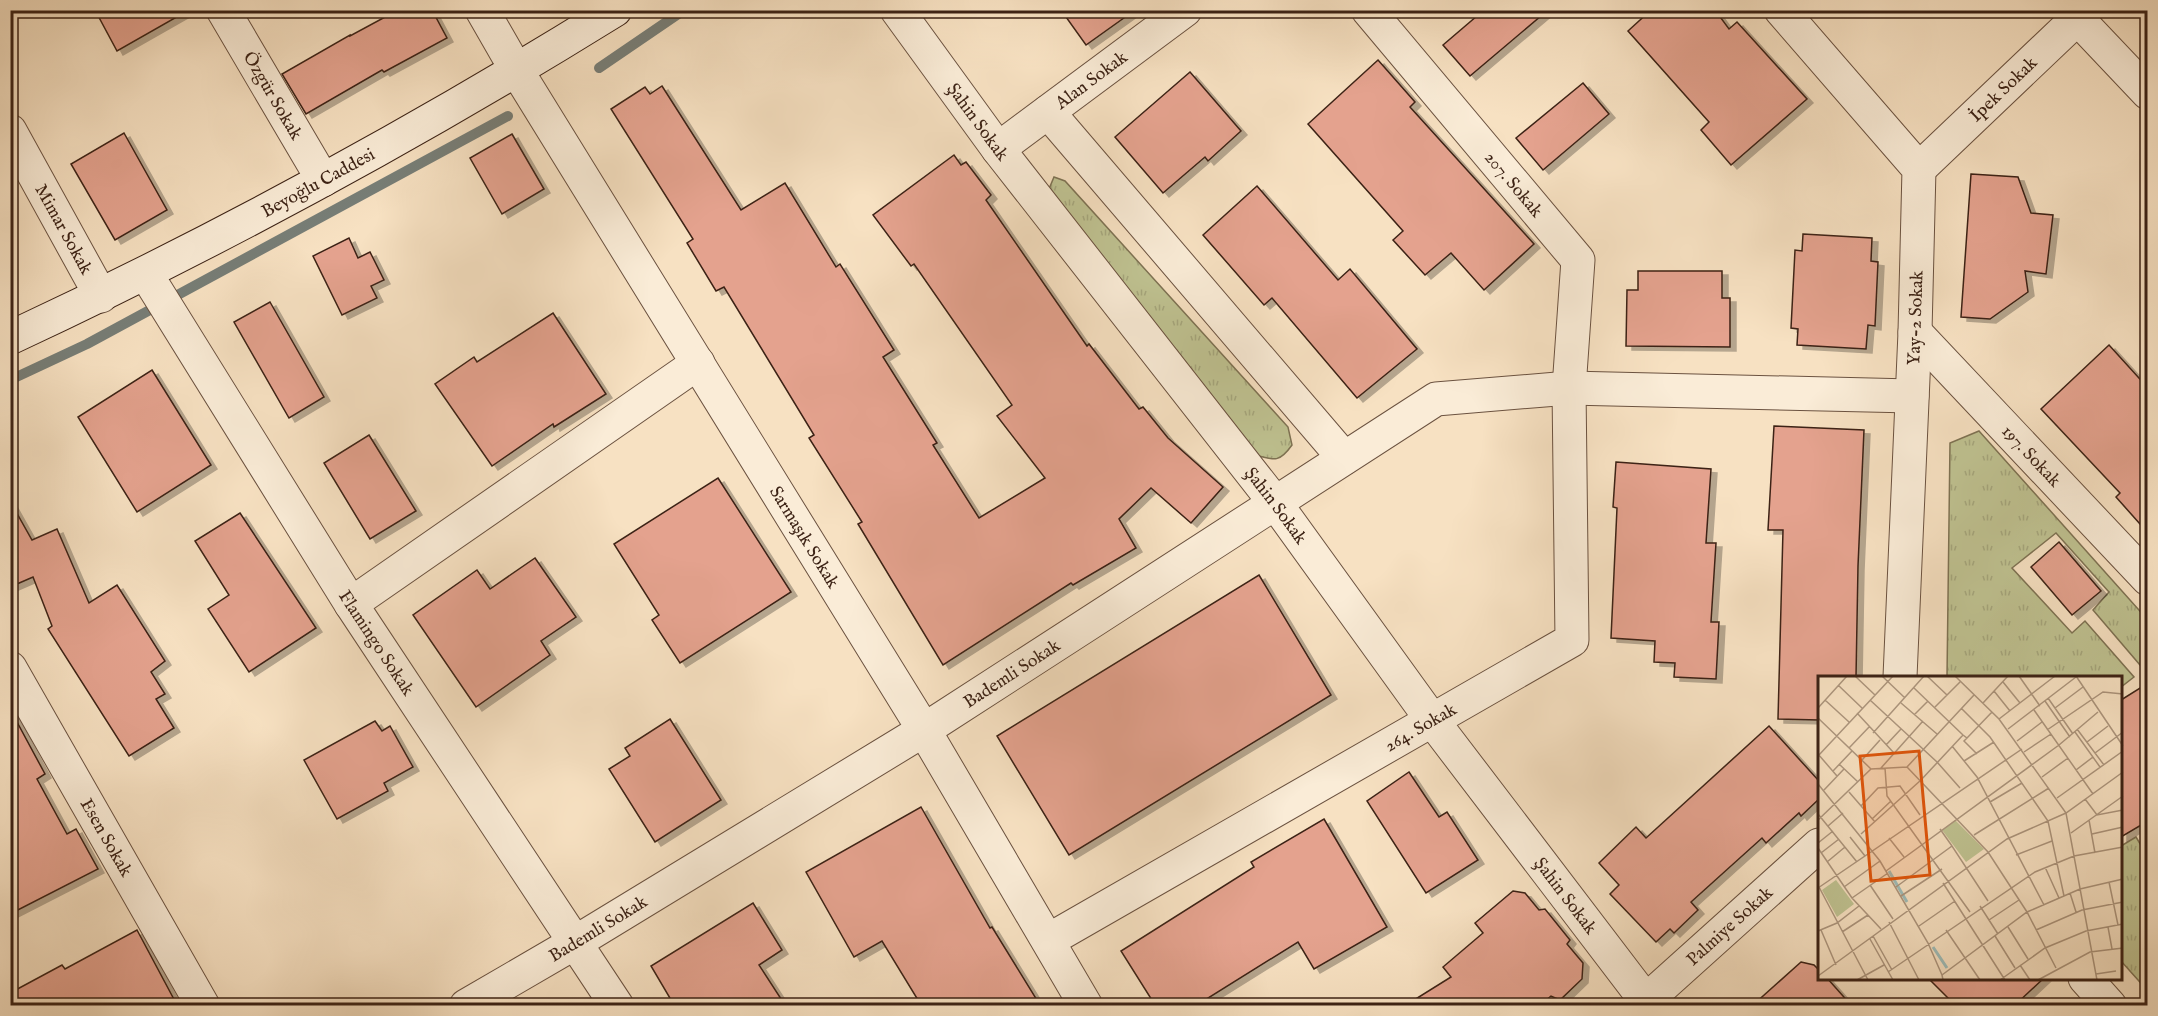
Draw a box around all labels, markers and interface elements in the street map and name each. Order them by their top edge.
street label: Alan Sokak [1050,46,1133,116]
street label: Özgür Sokak [237,47,307,145]
street label: İpek Sokak [1965,52,2043,128]
street label: Şahin Sokak [941,79,1013,166]
street label: Beyoğlu Caddesi [258,144,379,224]
street label: 207. Sokak [1479,147,1547,223]
street label: Mimar Sokak [29,180,97,279]
street label: Yay-2 Sokak [1903,270,1930,366]
street label: 197. Sokak [1996,421,2065,493]
street label: Şahin Sokak [1239,463,1312,550]
street label: Sarmaşık Sokak [763,482,844,593]
street label: Flamingo Sokak [332,587,419,701]
street label: Bademli Sokak [959,635,1066,714]
inset map [1818,676,2122,980]
street label: 264. Sokak [1381,699,1461,758]
street label: Esen Sokak [74,795,137,882]
street label: Şahin Sokak [1528,853,1602,940]
street label: Palmiye Sokak [1682,882,1779,972]
street label: Bademli Sokak [545,891,652,968]

